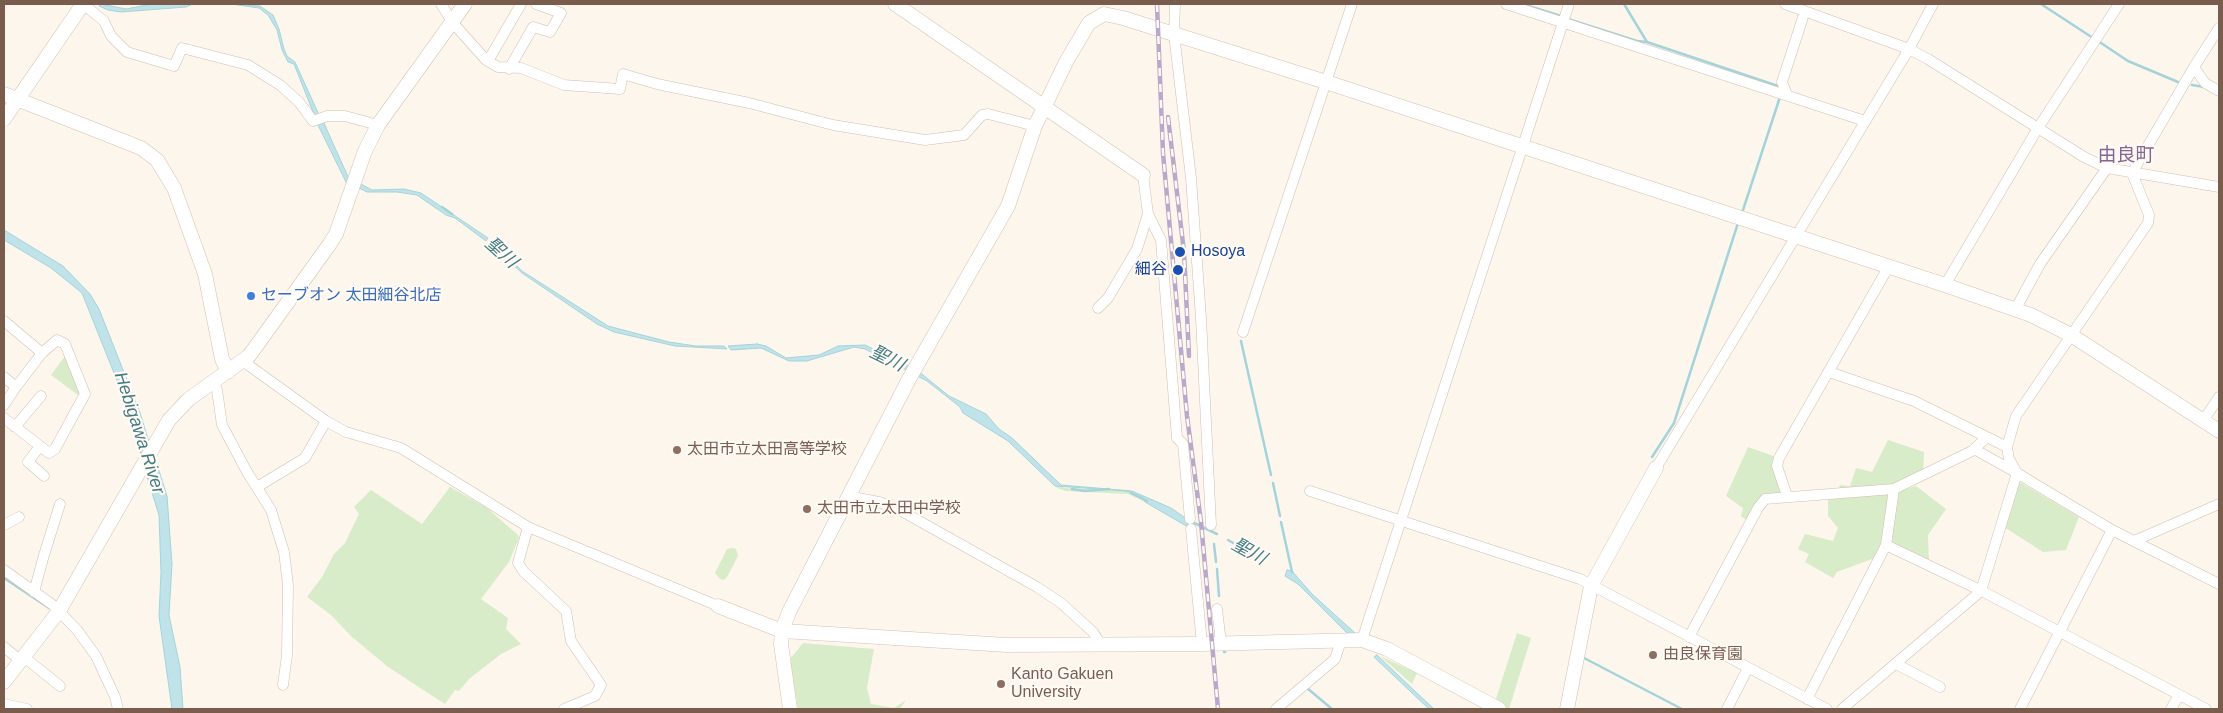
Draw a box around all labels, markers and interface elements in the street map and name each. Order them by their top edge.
district label: 由良町 [2098,145,2154,167]
water label: 聖川 [480,233,522,273]
place label: Hosoya [1191,242,1245,262]
marker: Hosoya [1173,245,1187,259]
place label: 細谷 [1135,260,1167,280]
marker: 細谷 [1171,263,1185,277]
place label: セーブオン 太田細谷北店 [261,286,441,306]
marker: セーブオン 太田細谷北店 [245,290,257,302]
water label: 聖川 [866,341,908,377]
water label: Hebigawa River [109,369,169,497]
place label: 太田市立太田高等学校 [687,440,847,460]
marker: 太田市立太田高等学校 [671,444,683,456]
place label: 太田市立太田中学校 [817,499,961,519]
marker: 太田市立太田中学校 [801,503,813,515]
water label: 聖川 [1228,534,1270,570]
place label: 由良保育園 [1663,645,1743,665]
marker: 由良保育園 [1647,649,1659,661]
place label: Kanto Gakuen University [1011,665,1113,703]
marker: Kanto Gakuen University [995,678,1007,690]

